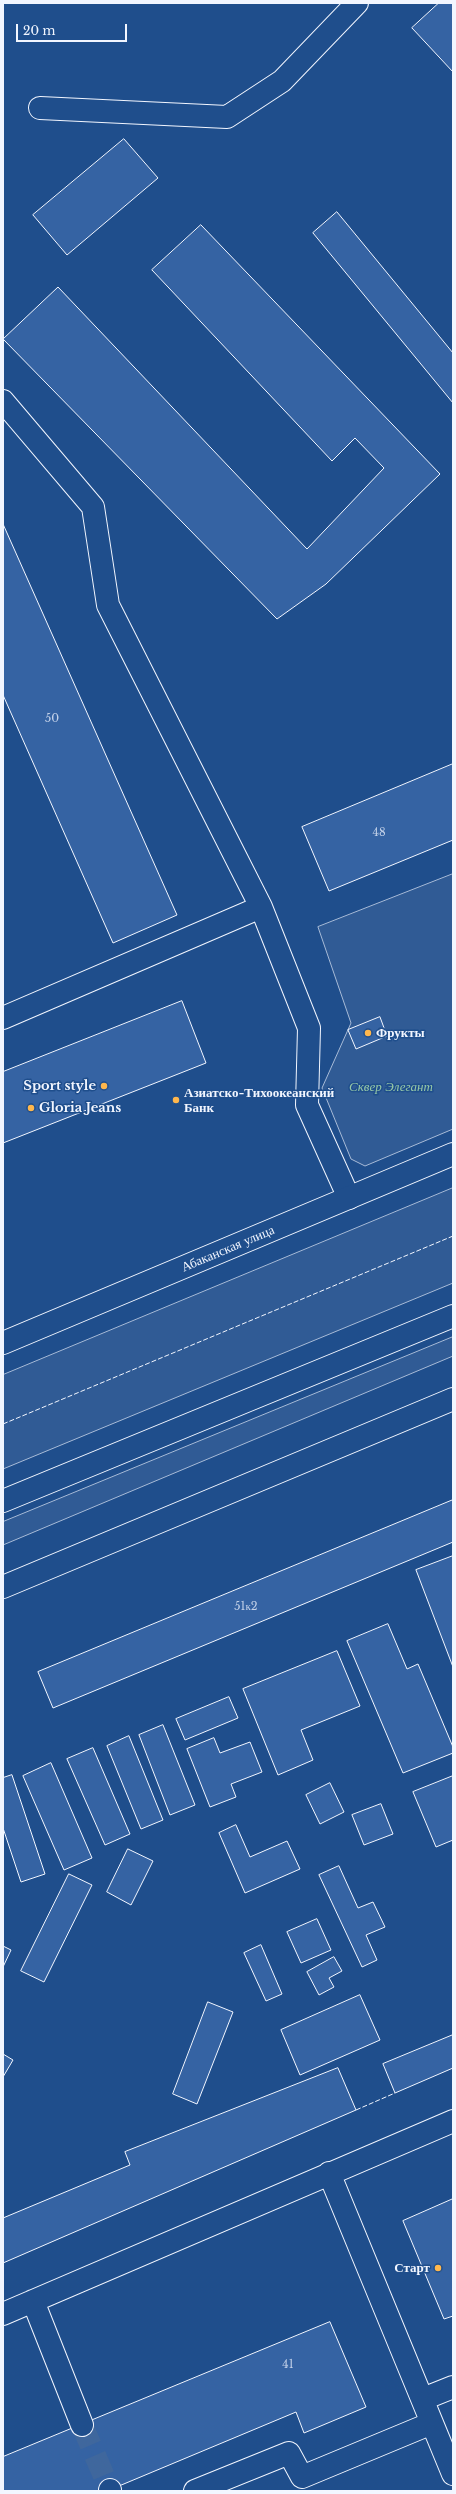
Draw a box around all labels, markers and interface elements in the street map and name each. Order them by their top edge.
scale bar [18,16,129,42]
text: 20 m [23,23,55,38]
house number: 50 [45,712,59,726]
house number: 48 [372,826,386,840]
place label: Фрукты [376,1025,425,1041]
marker: Фрукты [363,1028,373,1038]
place label: Sport style [23,1078,96,1094]
park label: Сквер Элегант [349,1079,433,1095]
marker: Sport style [99,1081,109,1091]
place label: Азиатско-Тихоокеанский Банк [184,1085,334,1116]
marker: Азиатско-Тихоокеанский Банк [171,1095,181,1105]
place label: Gloria Jeans [39,1100,121,1116]
marker: Gloria Jeans [26,1103,36,1113]
street label: Абаканская улица [179,1222,277,1276]
house number: 51к2 [234,1600,258,1614]
place label: Старт [394,2260,430,2276]
marker: Старт [433,2263,443,2273]
house number: 41 [282,2358,294,2372]

